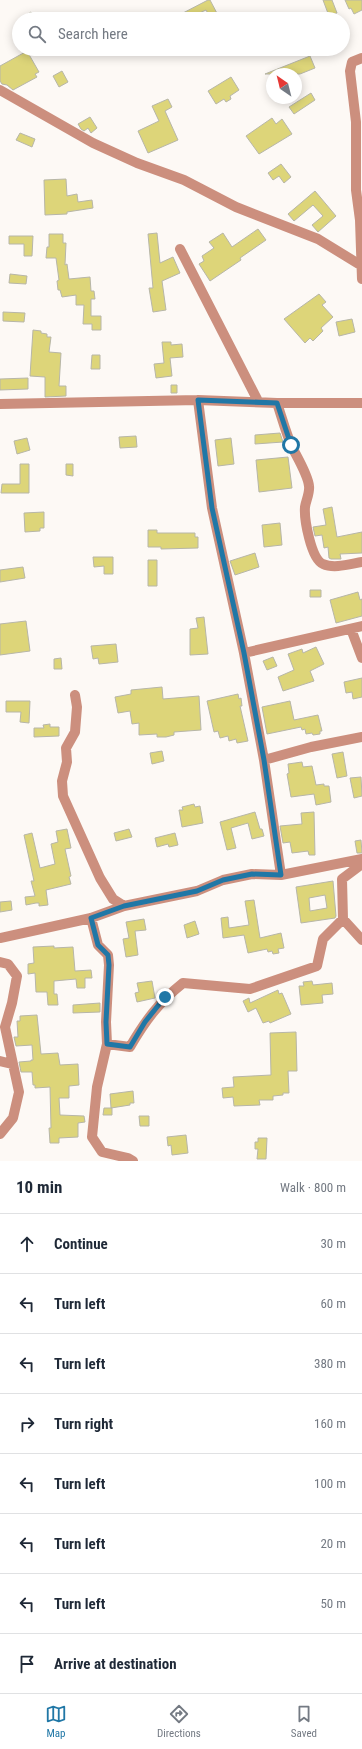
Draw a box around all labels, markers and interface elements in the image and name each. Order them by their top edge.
search box [12,12,350,56]
icon: search [26,23,48,45]
text: Search here [58,25,128,43]
north arrow [266,68,302,104]
route start [282,436,300,454]
route end [156,988,174,1006]
text: 10 min [16,1177,62,1197]
text: Walk · 800 m [280,1180,346,1195]
icon: ahead [16,1233,38,1255]
text: Continue [54,1235,108,1253]
text: 30 m [320,1236,346,1251]
icon: left [16,1293,38,1315]
text: Turn left [54,1295,105,1313]
text: 60 m [320,1296,346,1311]
icon: left [16,1353,38,1375]
text: Turn left [54,1355,105,1373]
text: 380 m [314,1356,346,1371]
icon: right [16,1413,38,1435]
text: Turn right [54,1415,113,1433]
text: 160 m [314,1416,346,1431]
icon: left [16,1473,38,1495]
text: Turn left [54,1475,105,1493]
text: 100 m [314,1476,346,1491]
icon: left [16,1533,38,1555]
text: Turn left [54,1535,105,1553]
text: 20 m [320,1536,346,1551]
icon: left [16,1593,38,1615]
text: Turn left [54,1595,105,1613]
text: 50 m [320,1596,346,1611]
icon: arrive [16,1653,38,1675]
text: Arrive at destination [54,1655,177,1673]
tab: Map [45,1703,67,1740]
tab: Directions [157,1703,201,1740]
tab: Saved [291,1703,317,1740]

